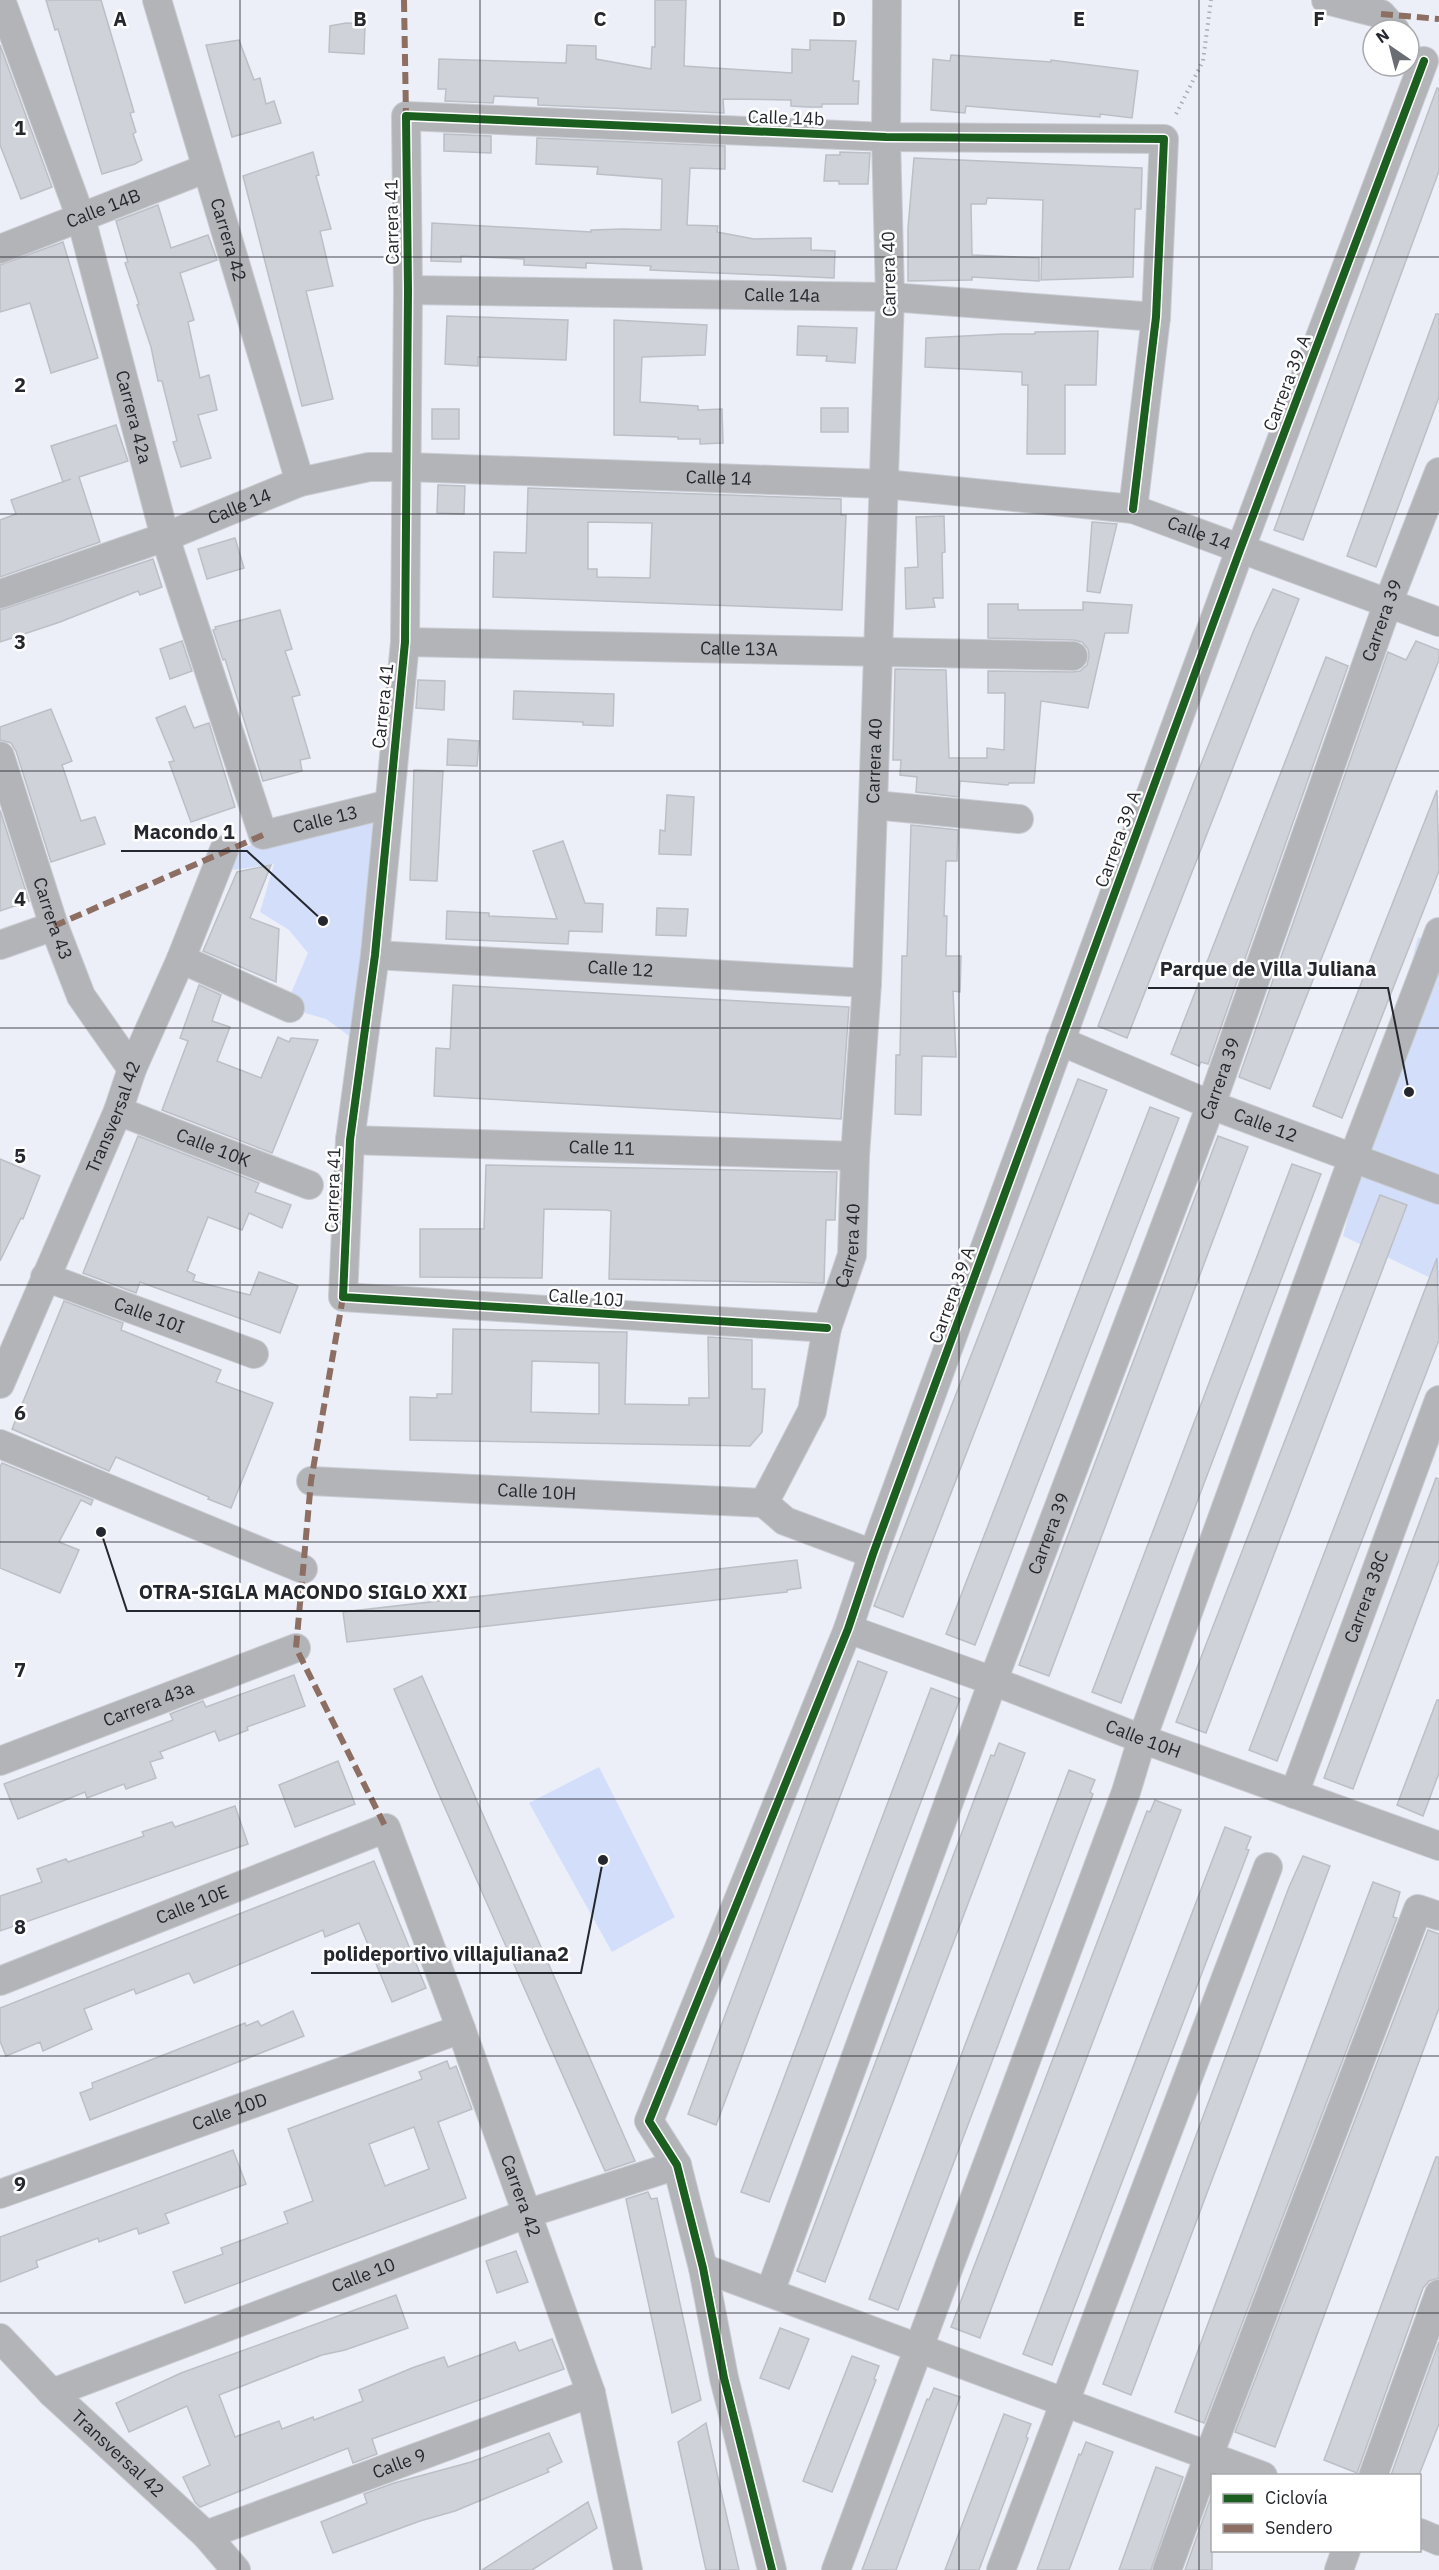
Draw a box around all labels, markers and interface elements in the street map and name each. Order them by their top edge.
text: A [113,5,127,32]
text: B [353,5,367,32]
text: C [593,5,607,32]
text: D [832,5,846,32]
text: E [1073,5,1085,32]
text: F [1313,5,1325,32]
north arrow [1361,18,1421,78]
text: N [1372,24,1393,47]
street label: Calle 14b [747,105,825,130]
text: 1 [14,114,26,141]
street label: Carrera 41 [379,179,404,265]
street label: Calle 14B [63,183,144,233]
street label: Carrera 42 [205,195,252,284]
street label: Carrera 40 [876,231,901,317]
street label: Calle 14a [744,283,820,307]
street label: Carrera 39 A [1258,331,1316,434]
street label: Carrera 42a [111,368,157,466]
text: 2 [14,371,26,398]
street label: Calle 14 [685,465,753,490]
street label: Calle 14 [204,483,275,529]
street label: Calle 14 [1164,511,1235,555]
street label: Carrera 39 [1356,576,1407,665]
text: 3 [14,628,26,655]
street label: Calle 13A [700,636,779,661]
street label: Carrera 41 [367,662,398,750]
street label: Carrera 40 [861,718,887,804]
street label: Carrera 39 A [1089,787,1146,890]
street label: Calle 13 [290,800,360,838]
callout: Macondo 1 [121,813,247,851]
text: Macondo 1 [133,818,235,845]
street label: Carrera 43 [28,874,78,963]
text: 4 [14,885,26,912]
callout: Parque de Villa Juliana [1148,950,1388,988]
street label: Calle 12 [587,955,654,982]
text: Parque de Villa Juliana [1160,955,1376,982]
street label: Carrera 39 [1194,1034,1245,1123]
street label: Transversal 42 [80,1057,145,1177]
street label: Calle 12 [1230,1102,1301,1147]
street label: Calle 10K [173,1123,254,1172]
street label: Calle 11 [568,1135,635,1160]
text: 5 [14,1142,26,1169]
street label: Carrera 41 [320,1147,345,1233]
street label: Carrera 40 [830,1203,865,1291]
street label: Carrera 39 A [923,1243,980,1346]
street label: Calle 10J [548,1283,624,1312]
street label: Calle 10I [111,1291,188,1338]
text: 6 [14,1399,26,1426]
street label: Calle 10H [497,1478,577,1505]
street label: Carrera 39 [1022,1489,1074,1578]
street label: Carrera 38C [1339,1547,1394,1646]
callout: OTRA-SIGLA MACONDO SIGLO XXI [127,1573,480,1611]
text: OTRA-SIGLA MACONDO SIGLO XXI [139,1578,467,1605]
text: 7 [14,1656,26,1683]
street label: Carrera 43a [100,1676,197,1732]
street label: Calle 10H [1102,1714,1184,1763]
street label: Calle 10E [152,1879,232,1929]
text: 8 [14,1913,26,1940]
callout: polideportivo villajuliana2 [311,1935,581,1973]
text: polideportivo villajuliana2 [323,1940,569,1967]
street label: Calle 10D [189,2087,270,2135]
street label: Carrera 42 [496,2151,546,2240]
text: 9 [14,2170,26,2197]
street label: Calle 10 [328,2252,398,2297]
street label: Transversal 42 [67,2404,169,2502]
street label: Calle 9 [369,2443,429,2484]
legend [1211,2474,1421,2552]
text: Ciclovía [1265,2486,1328,2509]
text: Sendero [1265,2516,1332,2539]

